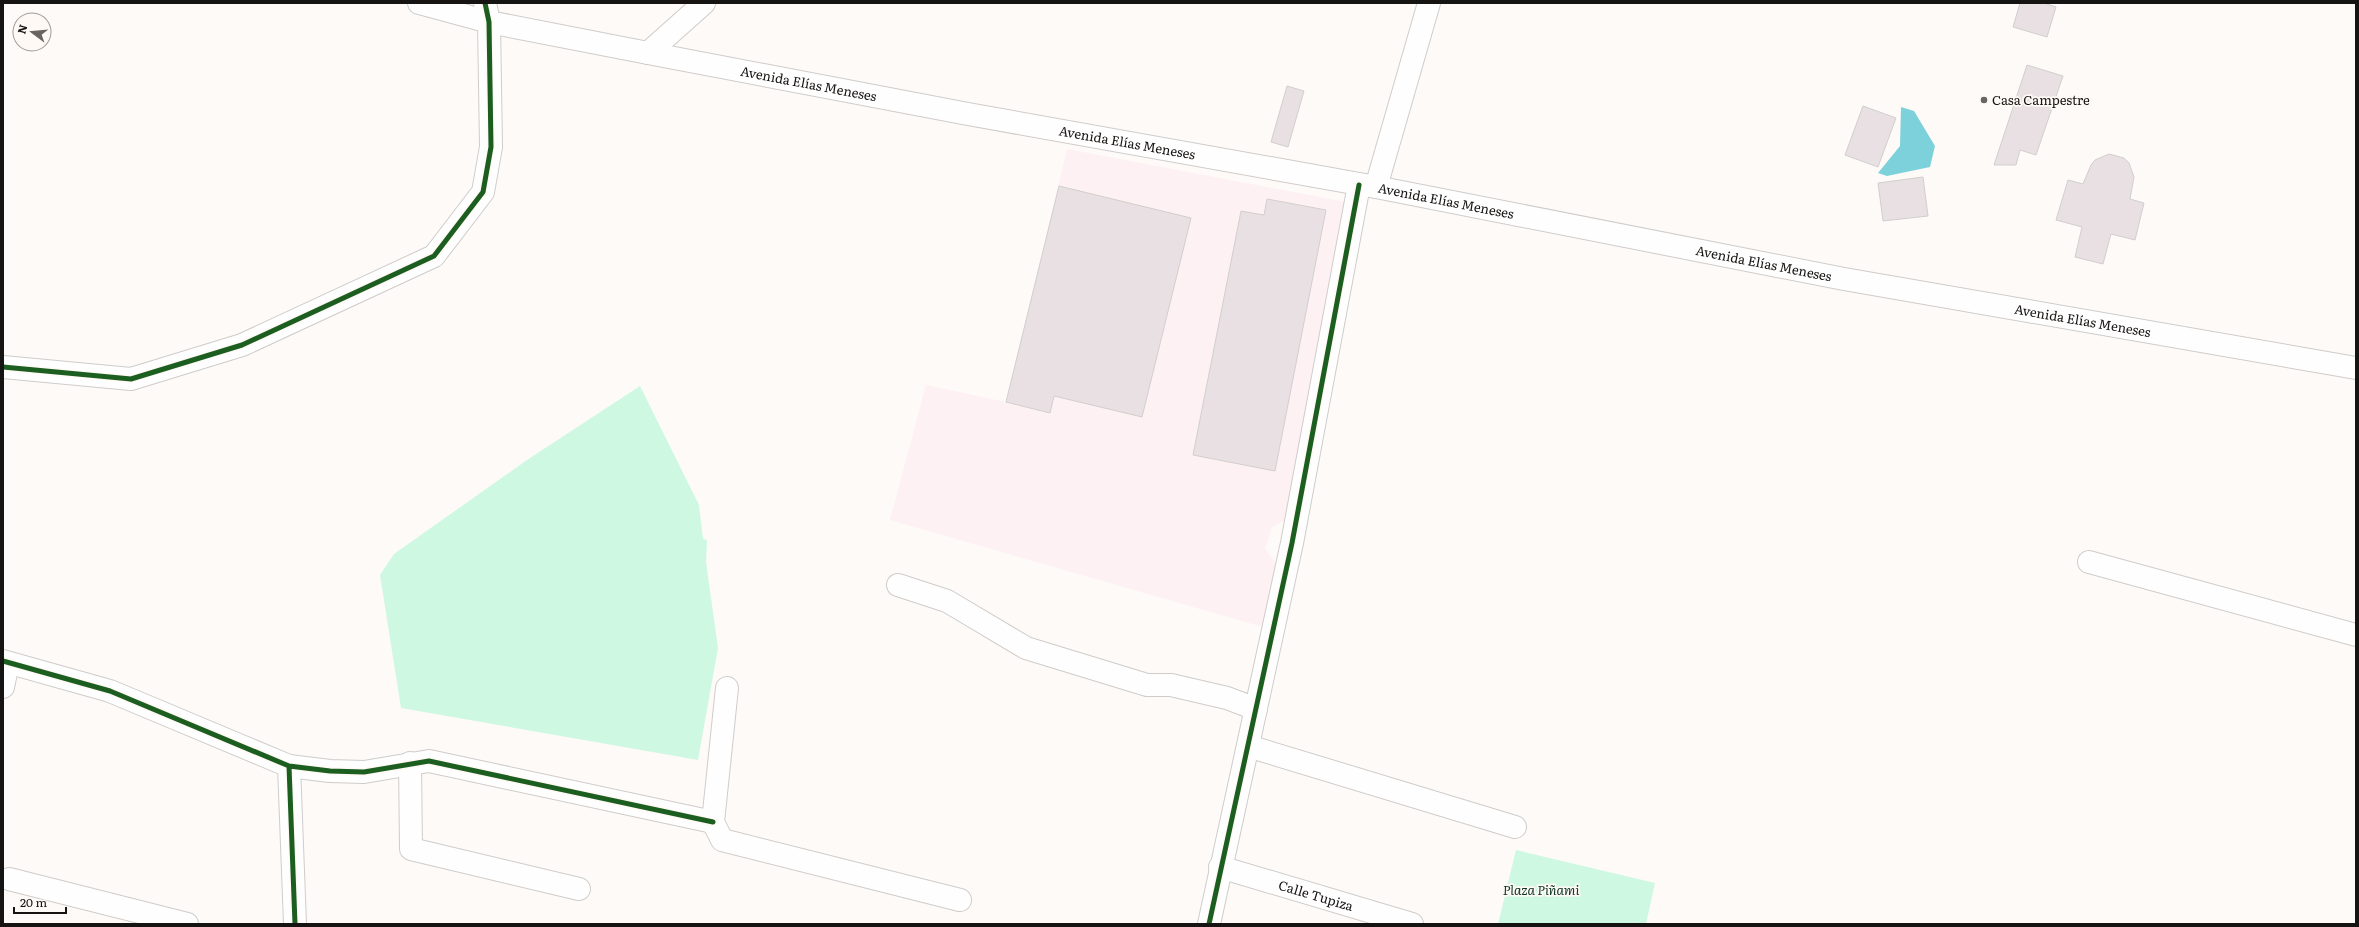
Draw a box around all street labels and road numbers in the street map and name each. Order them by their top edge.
street label: Avenida Elías Meneses [739,61,878,105]
street label: Avenida Elías Meneses [1058,120,1197,164]
street label: Avenida Elías Meneses [1376,178,1516,223]
street label: Avenida Elías Meneses [1694,240,1834,285]
street label: Avenida Elías Meneses [2013,299,2153,341]
street label: Calle Tupiza [1276,875,1356,915]

